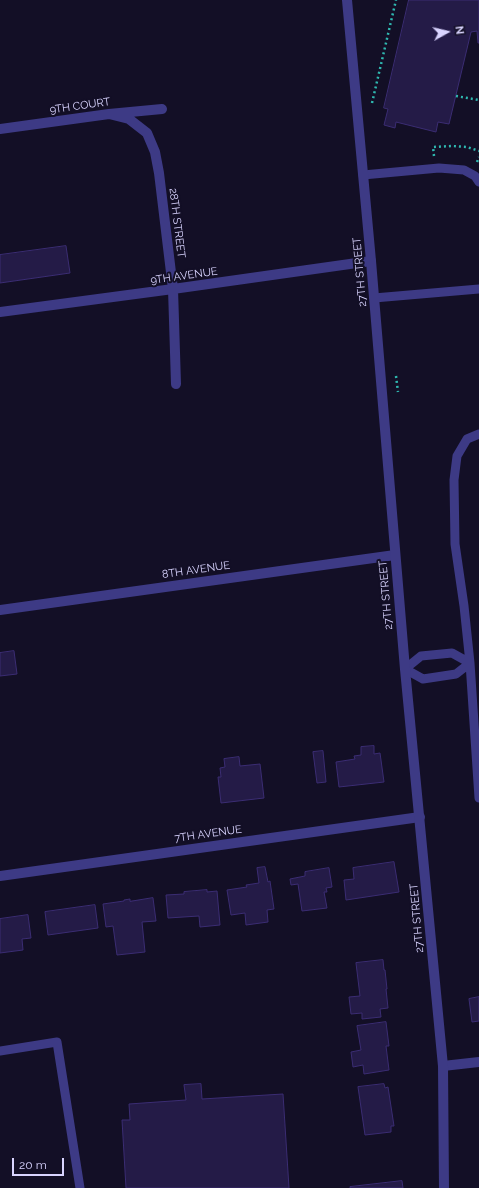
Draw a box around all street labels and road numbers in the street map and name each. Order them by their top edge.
street label: 9TH COURT [49,95,111,117]
street label: 28TH STREET [166,187,188,259]
street label: 27TH STREET [350,237,370,307]
street label: 9TH AVENUE [150,265,218,287]
street label: 8TH AVENUE [161,559,231,581]
street label: 27TH STREET [376,560,396,630]
street label: 7TH AVENUE [173,823,243,845]
street label: 27TH STREET [407,883,427,953]

